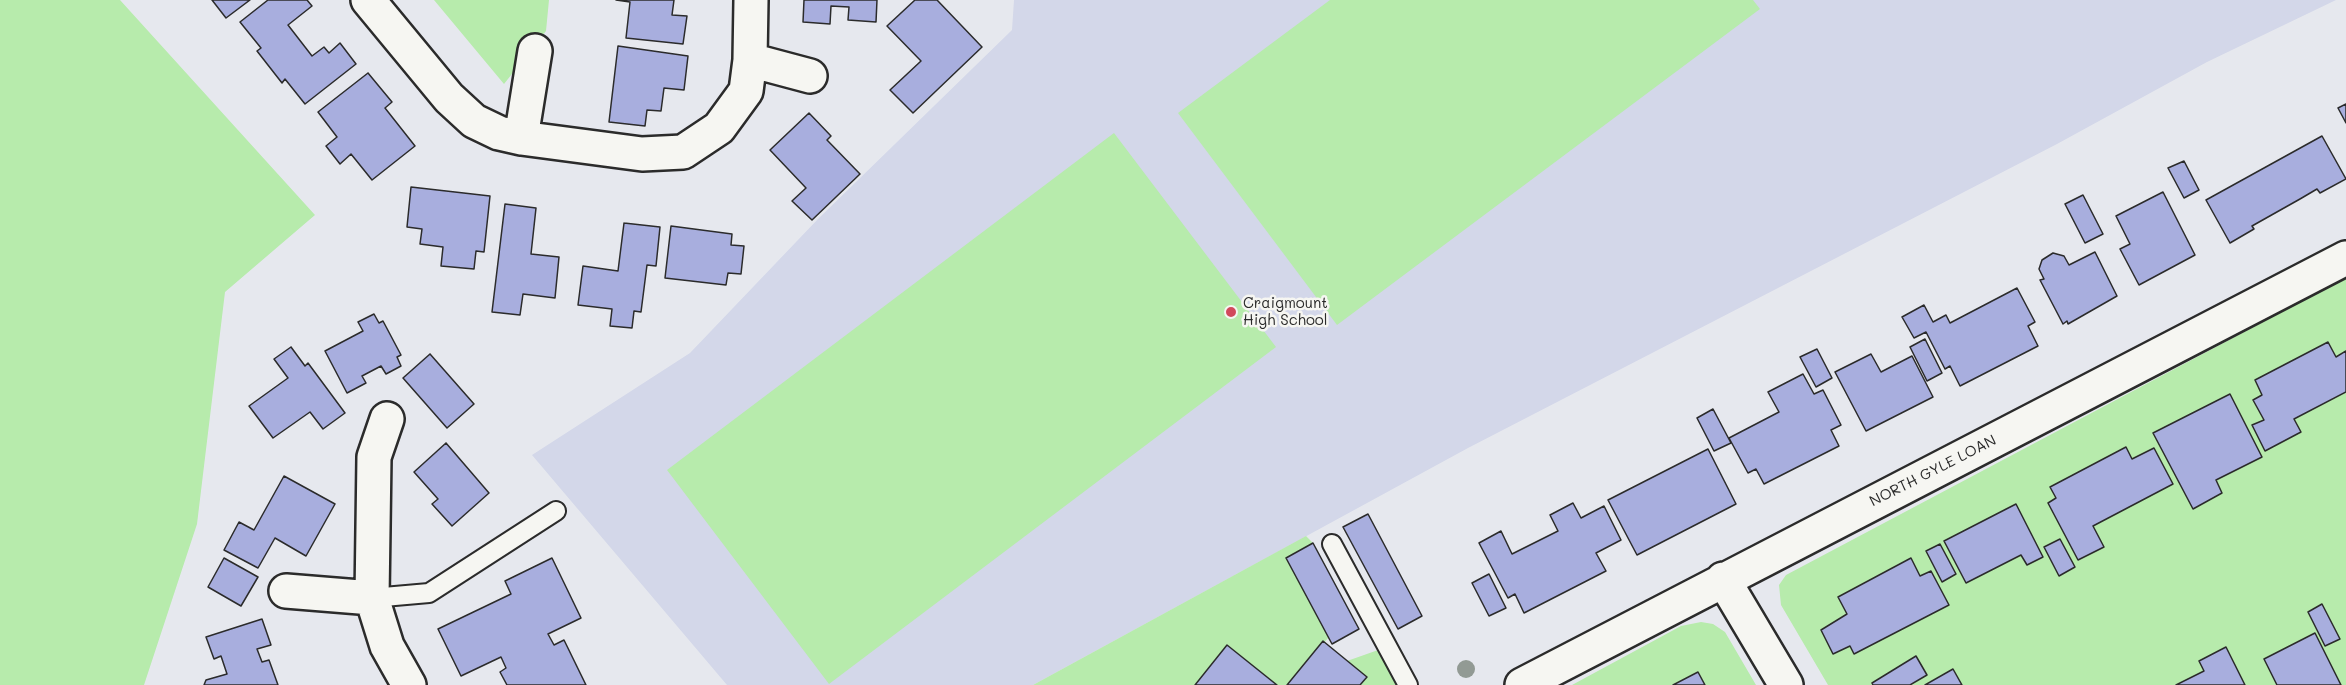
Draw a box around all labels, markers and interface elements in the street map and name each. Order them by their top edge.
place label: Craigmount High School [1243,294,1328,329]
marker: Craigmount High School [1224,305,1238,319]
street label: NORTH GYLE LOAN [1867,431,1999,511]

